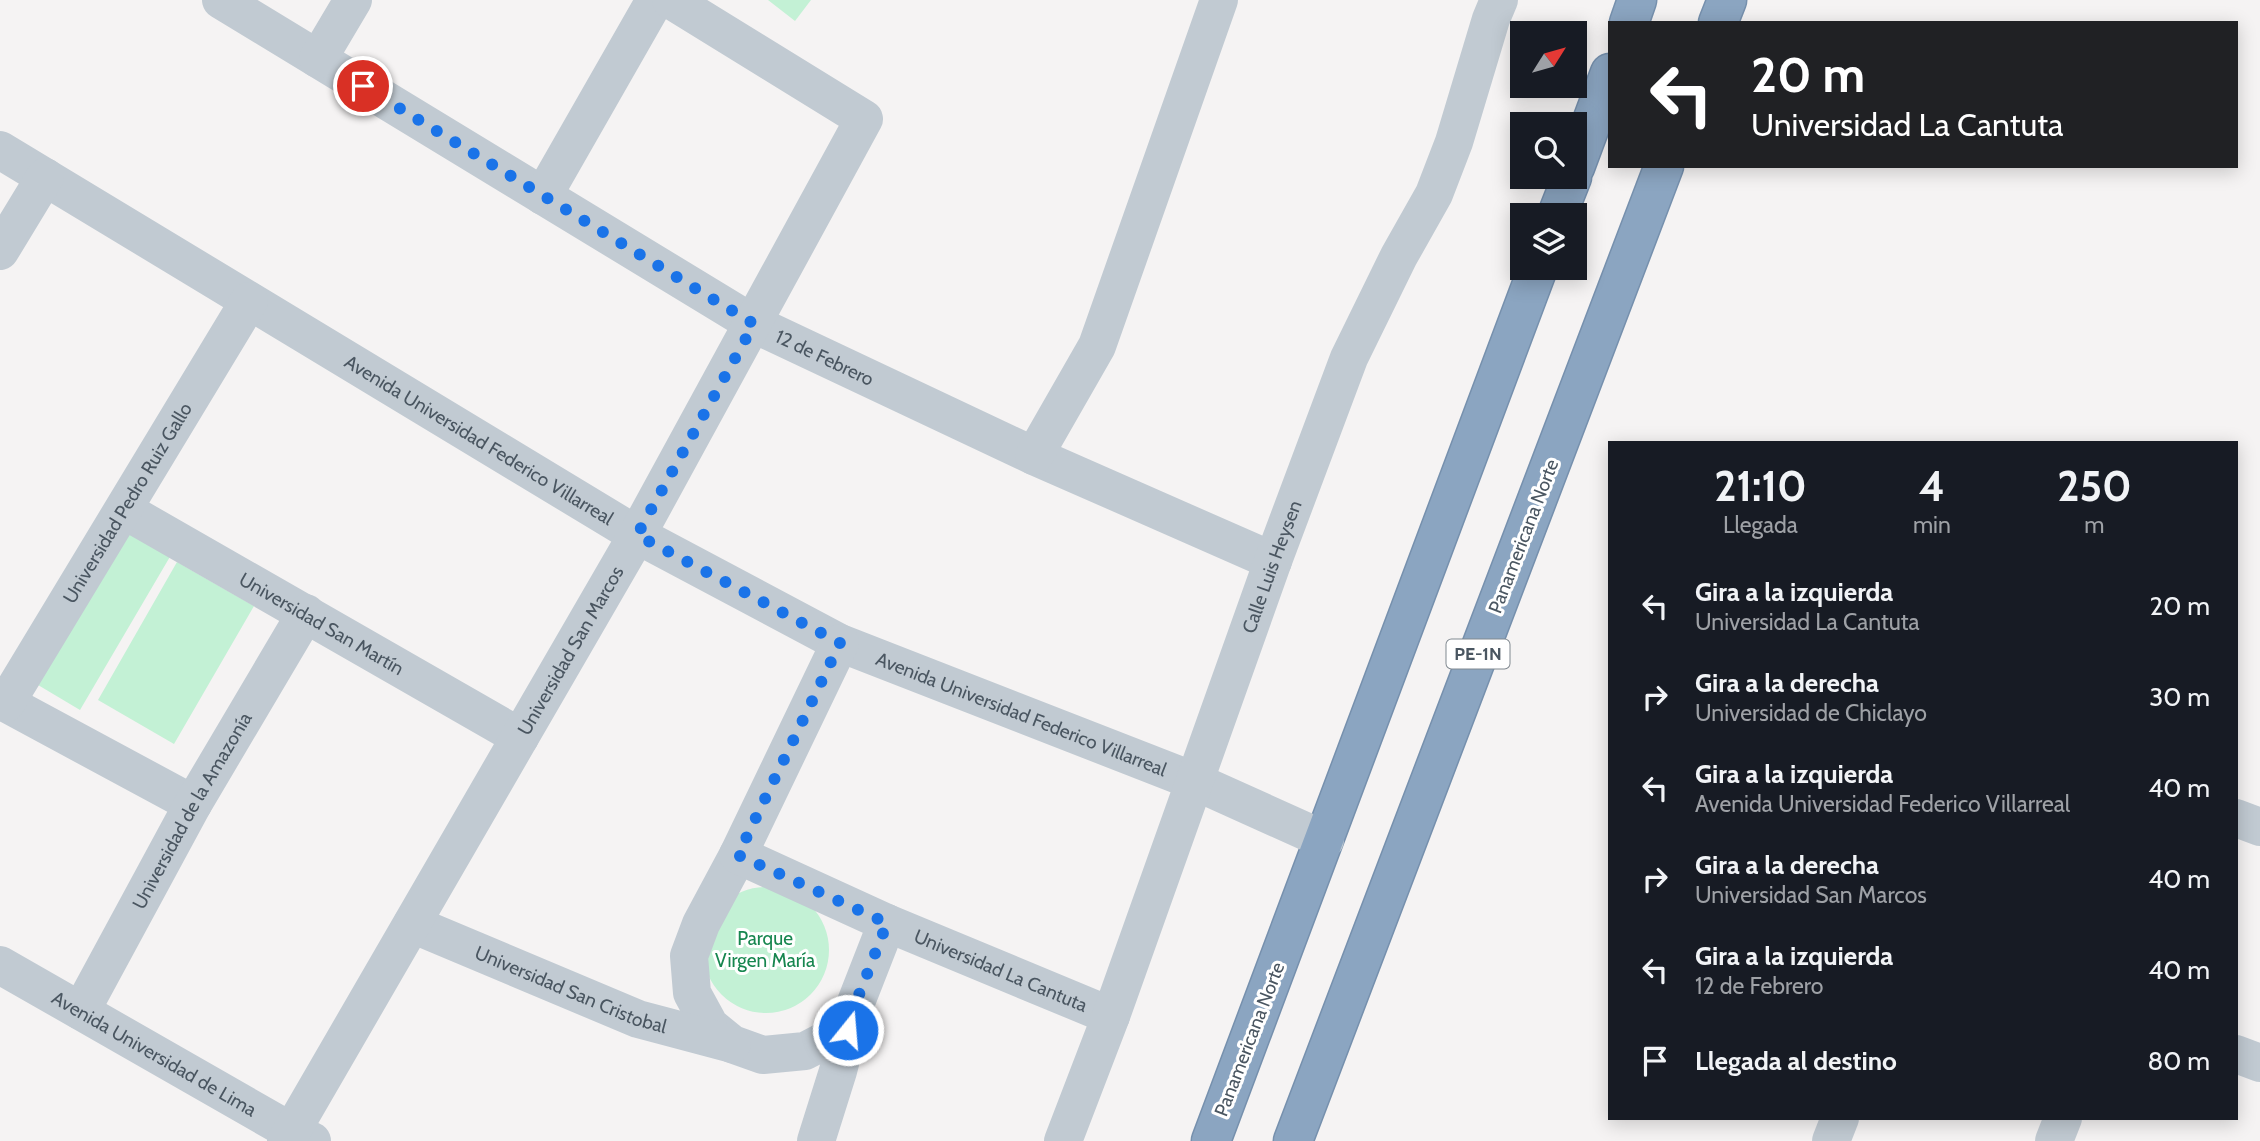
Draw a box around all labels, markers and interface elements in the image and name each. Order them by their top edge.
north arrow [1510,21,1587,98]
map controls [1510,21,1587,280]
text: 20 m [1751,45,1865,104]
icon: left [1636,49,1727,140]
pin [333,56,393,116]
icon: arrive [344,67,382,105]
text: Universidad La Cantuta [1751,105,2063,144]
button: search [1510,112,1587,189]
button: layers [1510,203,1587,280]
street label: 12 de Febrero [772,325,877,391]
street label: Avenida Universidad Federico Villarreal [340,350,618,530]
street label: Universidad Pedro Ruiz Gallo [58,398,197,608]
street label: Panamericana Norte [1483,456,1564,617]
text: 21:10 [1714,460,1807,512]
text: 4 [1919,460,1945,512]
text: 250 [2057,460,2132,512]
street label: Calle Luis Heysen [1237,497,1307,636]
text: Llegada [1723,511,1798,539]
text: min [1913,511,1951,539]
text: m [2084,511,2104,539]
street label: Universidad San Marcos [513,562,629,739]
street label: Universidad San Martín [235,568,408,680]
text: Gira a la izquierda [1695,576,1893,608]
icon: left [1636,587,1674,625]
text: 20 m [2150,590,2210,622]
text: Universidad La Cantuta [1695,608,1920,636]
road number: PE-1N [1446,640,1510,668]
street label: Avenida Universidad Federico Villarreal [873,647,1170,781]
text: Gira a la derecha [1695,667,1879,699]
icon: right [1636,678,1674,716]
text: 30 m [2149,681,2210,713]
text: Universidad de Chiclayo [1695,699,1927,727]
street label: Universidad de la Amazonía [127,708,257,913]
text: Gira a la izquierda [1695,758,1893,790]
icon: left [1636,769,1674,807]
text: 40 m [2148,772,2210,804]
text: Avenida Universidad Federico Villarreal [1695,790,2070,818]
text: Gira a la derecha [1695,849,1879,881]
icon: right [1636,860,1674,898]
text: 40 m [2148,863,2210,895]
text: Universidad San Marcos [1695,881,1927,909]
street label: Universidad La Cantuta [910,924,1091,1017]
park label: Parque Virgen María [715,927,815,972]
text: Gira a la izquierda [1695,940,1893,972]
street label: Universidad San Cristobal [471,941,670,1038]
icon: left [1636,951,1674,989]
text: 40 m [2148,954,2210,986]
street label: Panamericana Norte [1209,959,1290,1120]
text: 12 de Febrero [1695,972,1823,1000]
street label: Avenida Universidad de Lima [48,986,261,1121]
position arrow [811,993,885,1067]
icon: arrive [1636,1042,1674,1080]
text: Llegada al destino [1695,1045,1897,1077]
text: 80 m [2147,1045,2210,1077]

